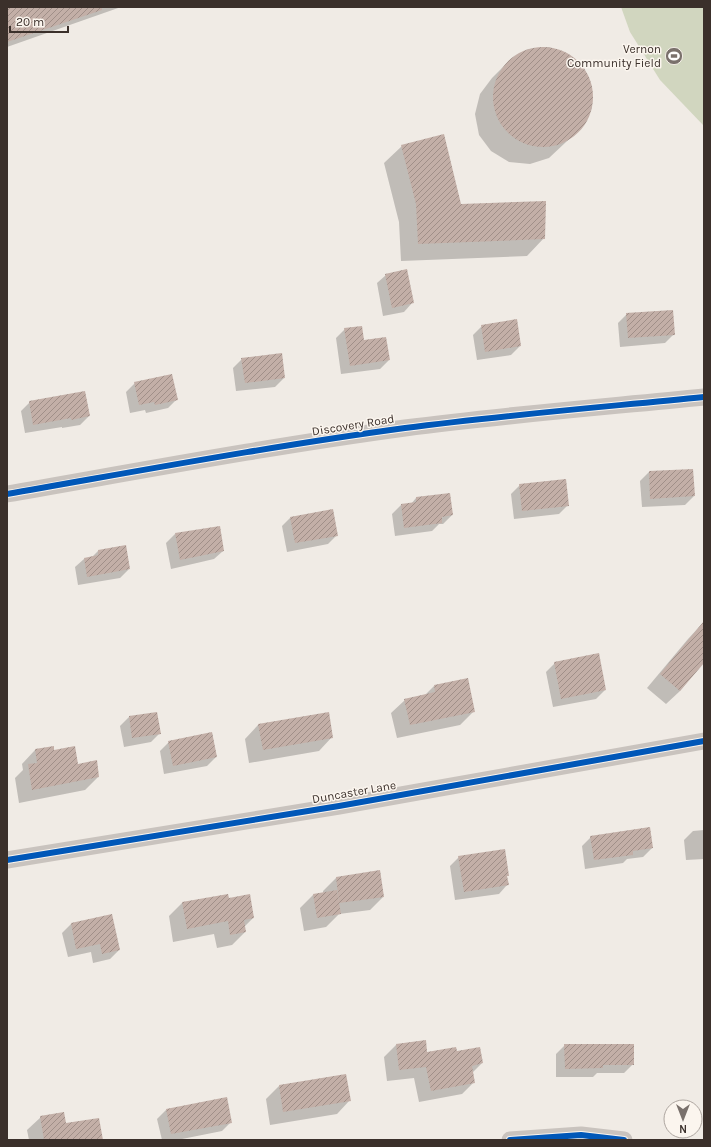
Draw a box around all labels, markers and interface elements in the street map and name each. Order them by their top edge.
scale bar [10,8,68,34]
text: 20 m [16,15,44,29]
place label: Vernon Community Field [567,42,661,70]
sports icon: Vernon Community Field [664,46,684,66]
street label: Discovery Road [311,412,395,438]
street label: Duncaster Lane [311,778,397,806]
north arrow [663,1099,703,1139]
text: N [679,1122,687,1135]

